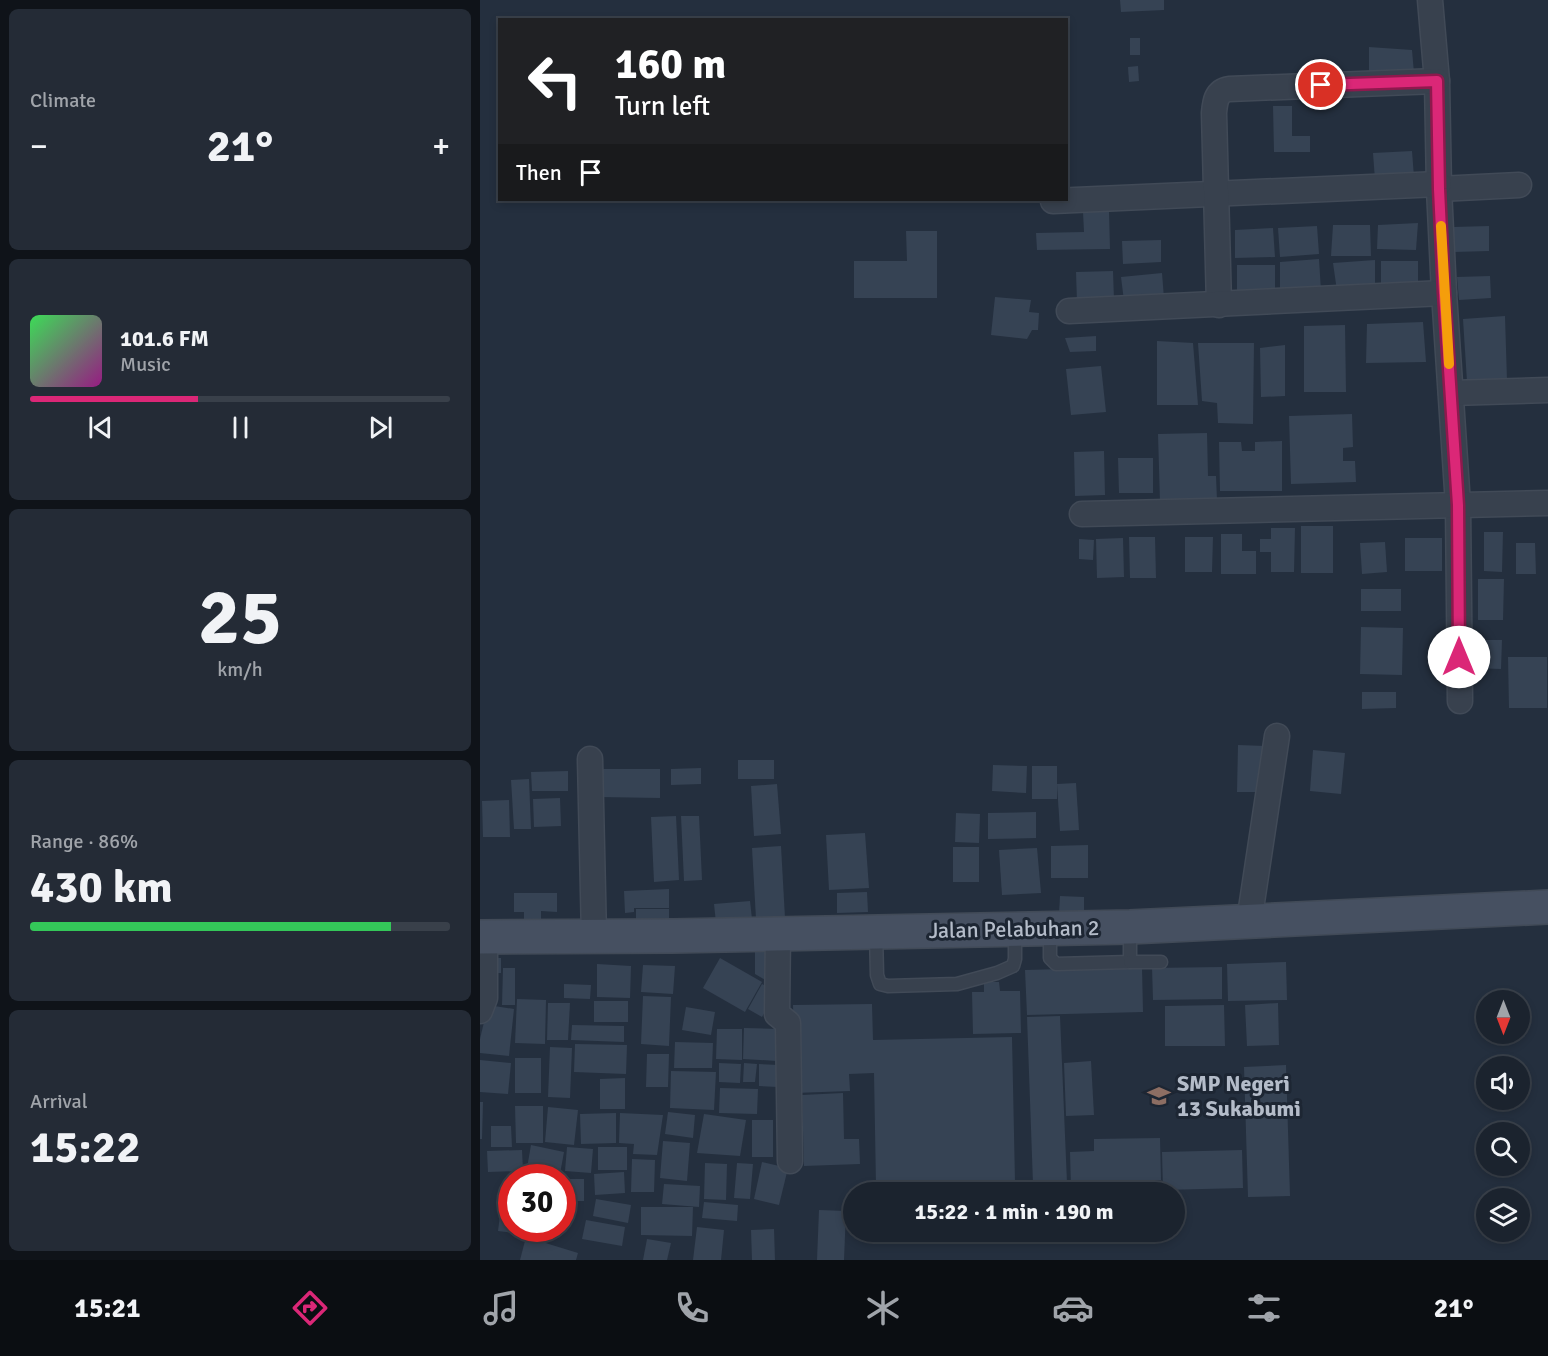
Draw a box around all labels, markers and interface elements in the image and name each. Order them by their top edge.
text: 160 m [615,39,726,90]
icon: left [516,42,594,120]
pin [1295,59,1346,110]
icon: arrive [1304,68,1337,101]
text: Climate [30,88,96,113]
text: Turn left [615,90,710,123]
text: 21° [207,119,273,174]
text: − [30,126,48,167]
text: + [432,126,450,167]
icon: arrive [574,156,607,189]
text: Then [516,159,562,186]
text: 101.6 FM [120,325,209,352]
text: Music [120,352,171,377]
icon: previous [84,411,117,444]
icon: pause [224,411,257,444]
icon: next [364,411,397,444]
text: 25 [198,570,282,666]
position arrow [1427,625,1491,689]
text: km/h [217,657,263,682]
text: Range · 86% [30,829,138,854]
text: 430 km [30,860,173,915]
street label: Jalan Pelabuhan 2 [928,914,1100,944]
north arrow [1476,990,1530,1044]
map controls [1476,990,1530,1242]
button: sound [1476,1056,1530,1110]
place label: SMP Negeri 13 Sukabumi [1177,1070,1301,1122]
school or university icon: SMP Negeri 13 Sukabumi [1146,1083,1172,1109]
text: Arrival [30,1089,88,1114]
text: 15:22 [30,1120,140,1175]
button: search [1476,1122,1530,1176]
speed limit sign: 30 [498,1164,576,1242]
button: layers [1476,1188,1530,1242]
text: 15:22 · 1 min · 190 m [914,1198,1114,1225]
icon: directions [289,1287,331,1329]
icon: music [480,1287,522,1329]
icon: phone [671,1287,713,1329]
icon: climate [862,1287,904,1329]
icon: car [1052,1287,1094,1329]
icon: filters [1243,1287,1285,1329]
text: 15:21 [74,1292,141,1325]
text: 21° [1434,1292,1474,1325]

